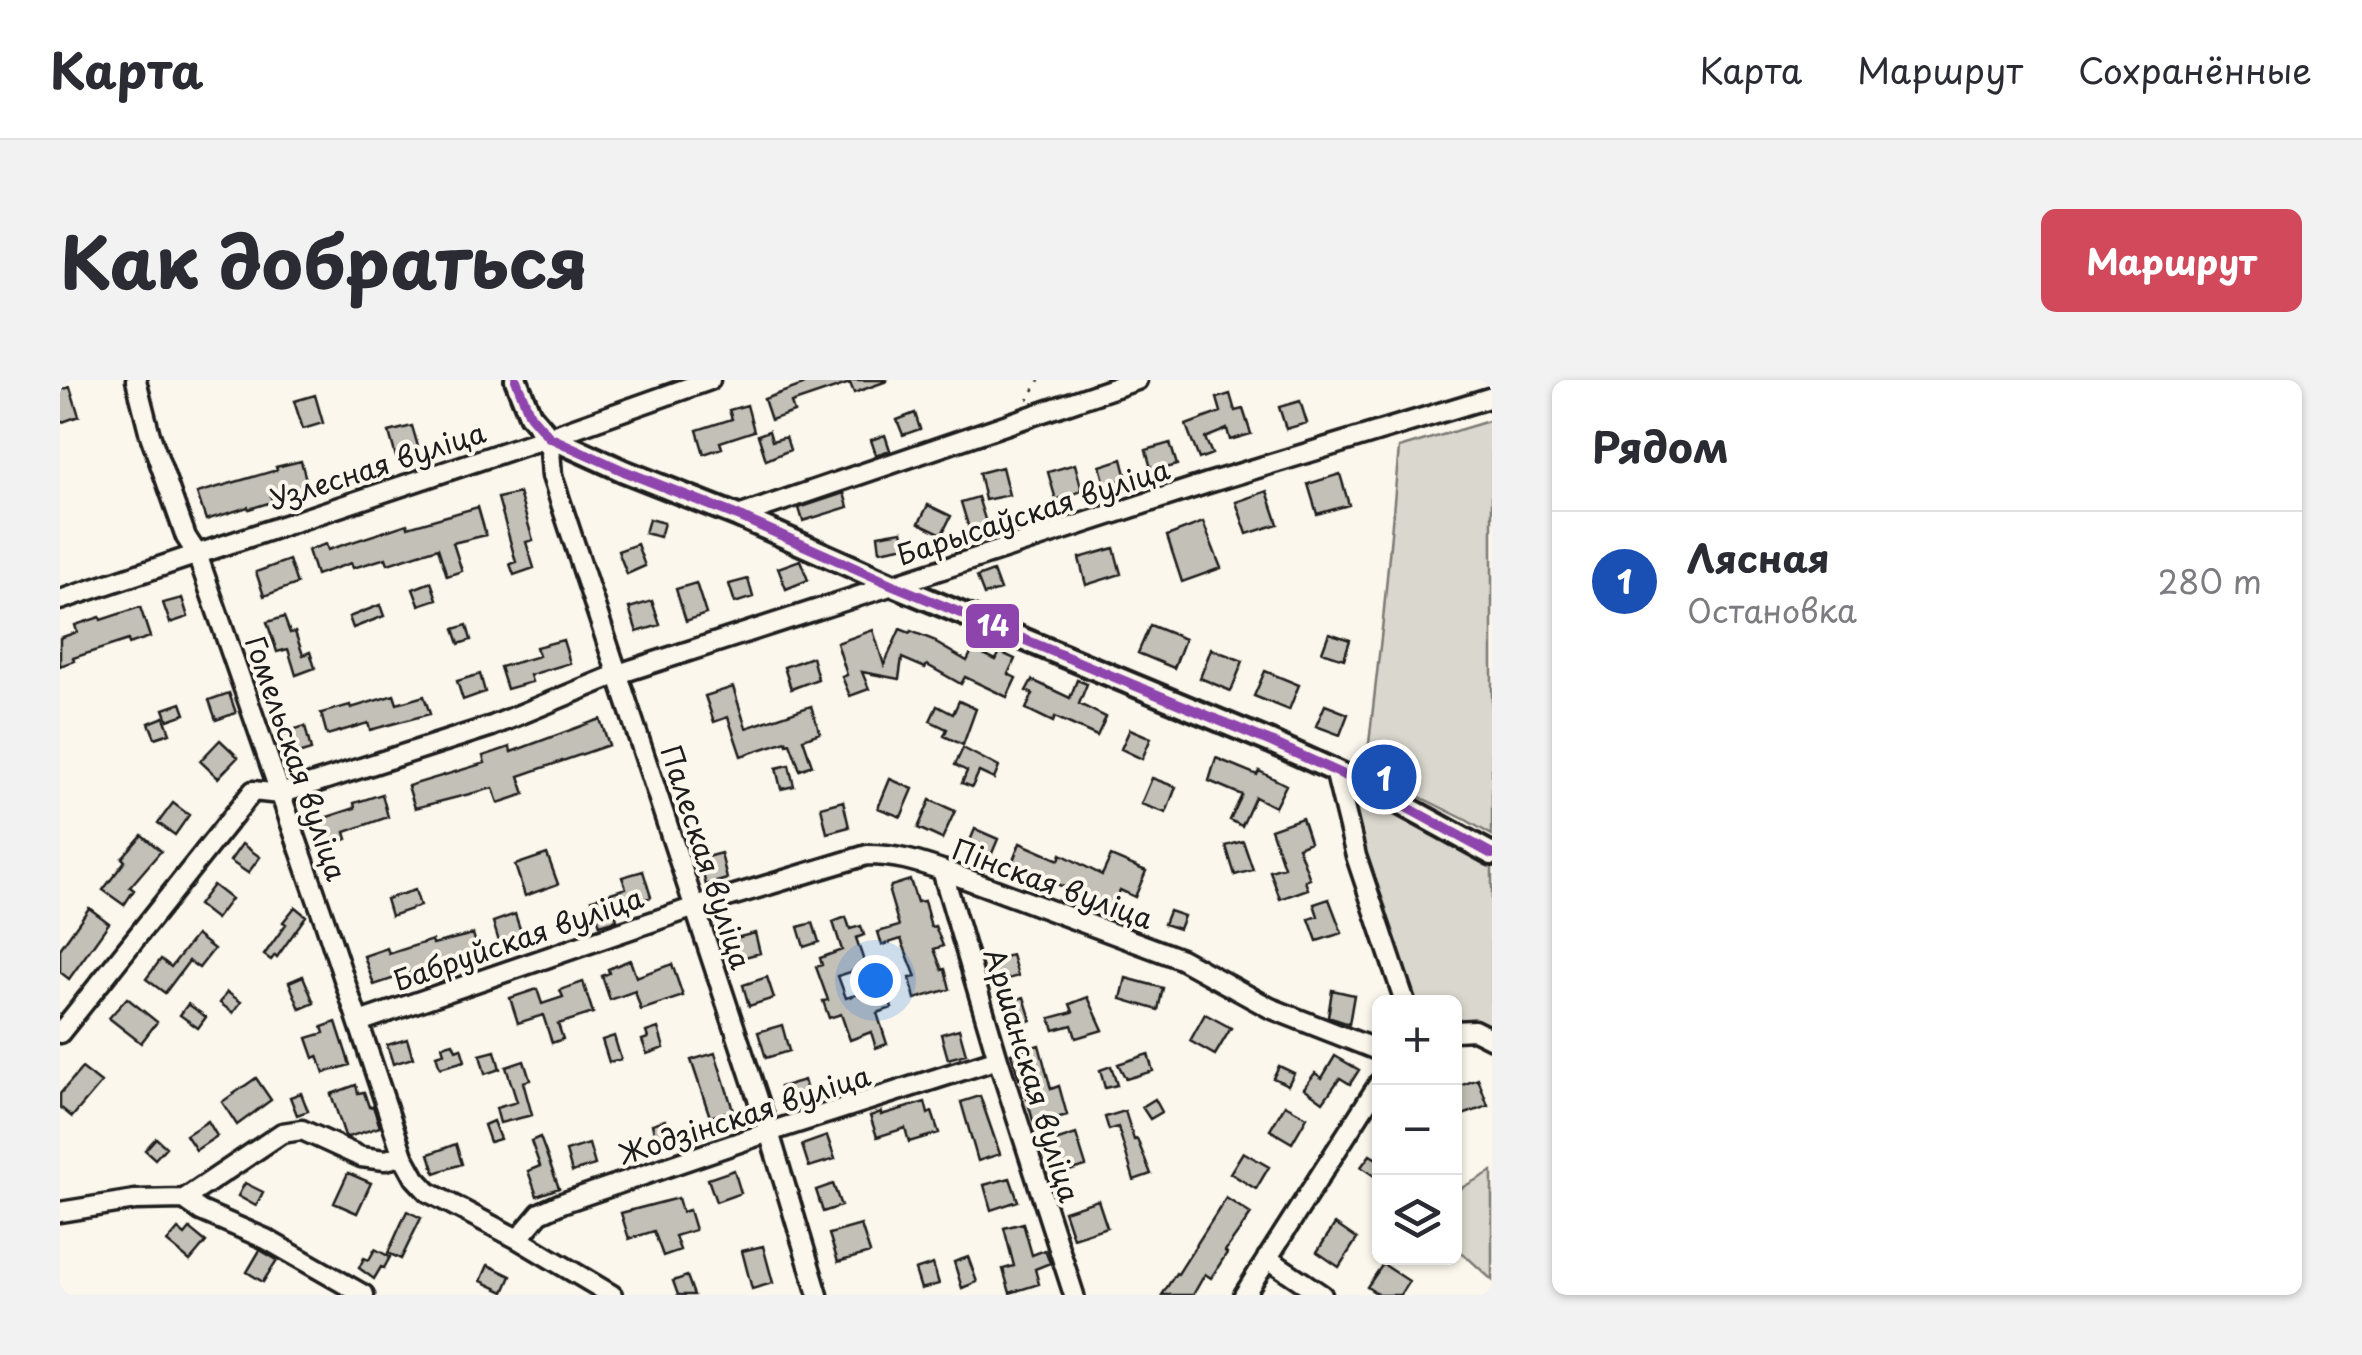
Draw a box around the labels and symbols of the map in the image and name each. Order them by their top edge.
street label: Узлесная вуліца [263,409,492,520]
street label: Барысаўская вуліца [891,446,1176,575]
line badge: 14 [964,602,1021,650]
text: 14 [977,603,1009,646]
street label: Гомельская вуліца [235,630,359,887]
street label: Палеская вуліца [650,739,764,975]
pin: 1 [1352,740,1416,814]
street label: Пінская вуліца [947,827,1160,940]
street label: Бабруйская вуліца [387,875,650,1001]
street label: Аршанская вуліца [974,943,1092,1208]
your location [850,955,901,1006]
street label: Жодзінская вуліца [612,1053,876,1175]

